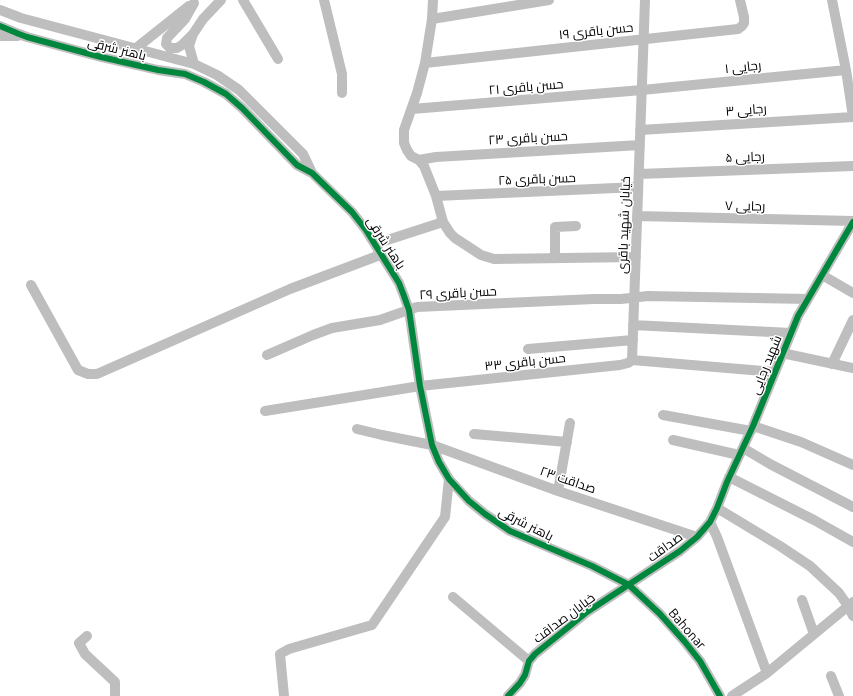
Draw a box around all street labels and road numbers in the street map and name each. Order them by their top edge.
street label: حسن باقری ۱۹ [558,19,634,43]
street label: باهنر شرقی [86,34,148,64]
street label: رجایی ۱ [724,57,762,77]
street label: حسن باقری ۲۱ [488,76,564,98]
street label: رجایی ۳ [725,101,767,119]
street label: حسن باقری ۲۳ [488,128,568,148]
street label: رجایی ۵ [725,149,765,165]
street label: حسن باقری ۲۵ [498,170,576,188]
street label: خیابان شهید باقری [615,176,633,274]
street label: رجایی ۷ [725,198,765,214]
street label: باهنر شرقی [363,214,409,272]
street label: حسن باقری ۲۹ [419,283,497,303]
street label: شهید رجایی [747,333,785,397]
street label: حسن باقری ۳۳ [484,350,566,374]
street label: صداقت ۲۳ [538,463,598,497]
street label: باهنر شرقی [496,504,556,544]
street label: صداقت [644,529,686,565]
street label: خیابان صداقت [530,590,598,646]
street label: Bahonar [665,605,709,653]

